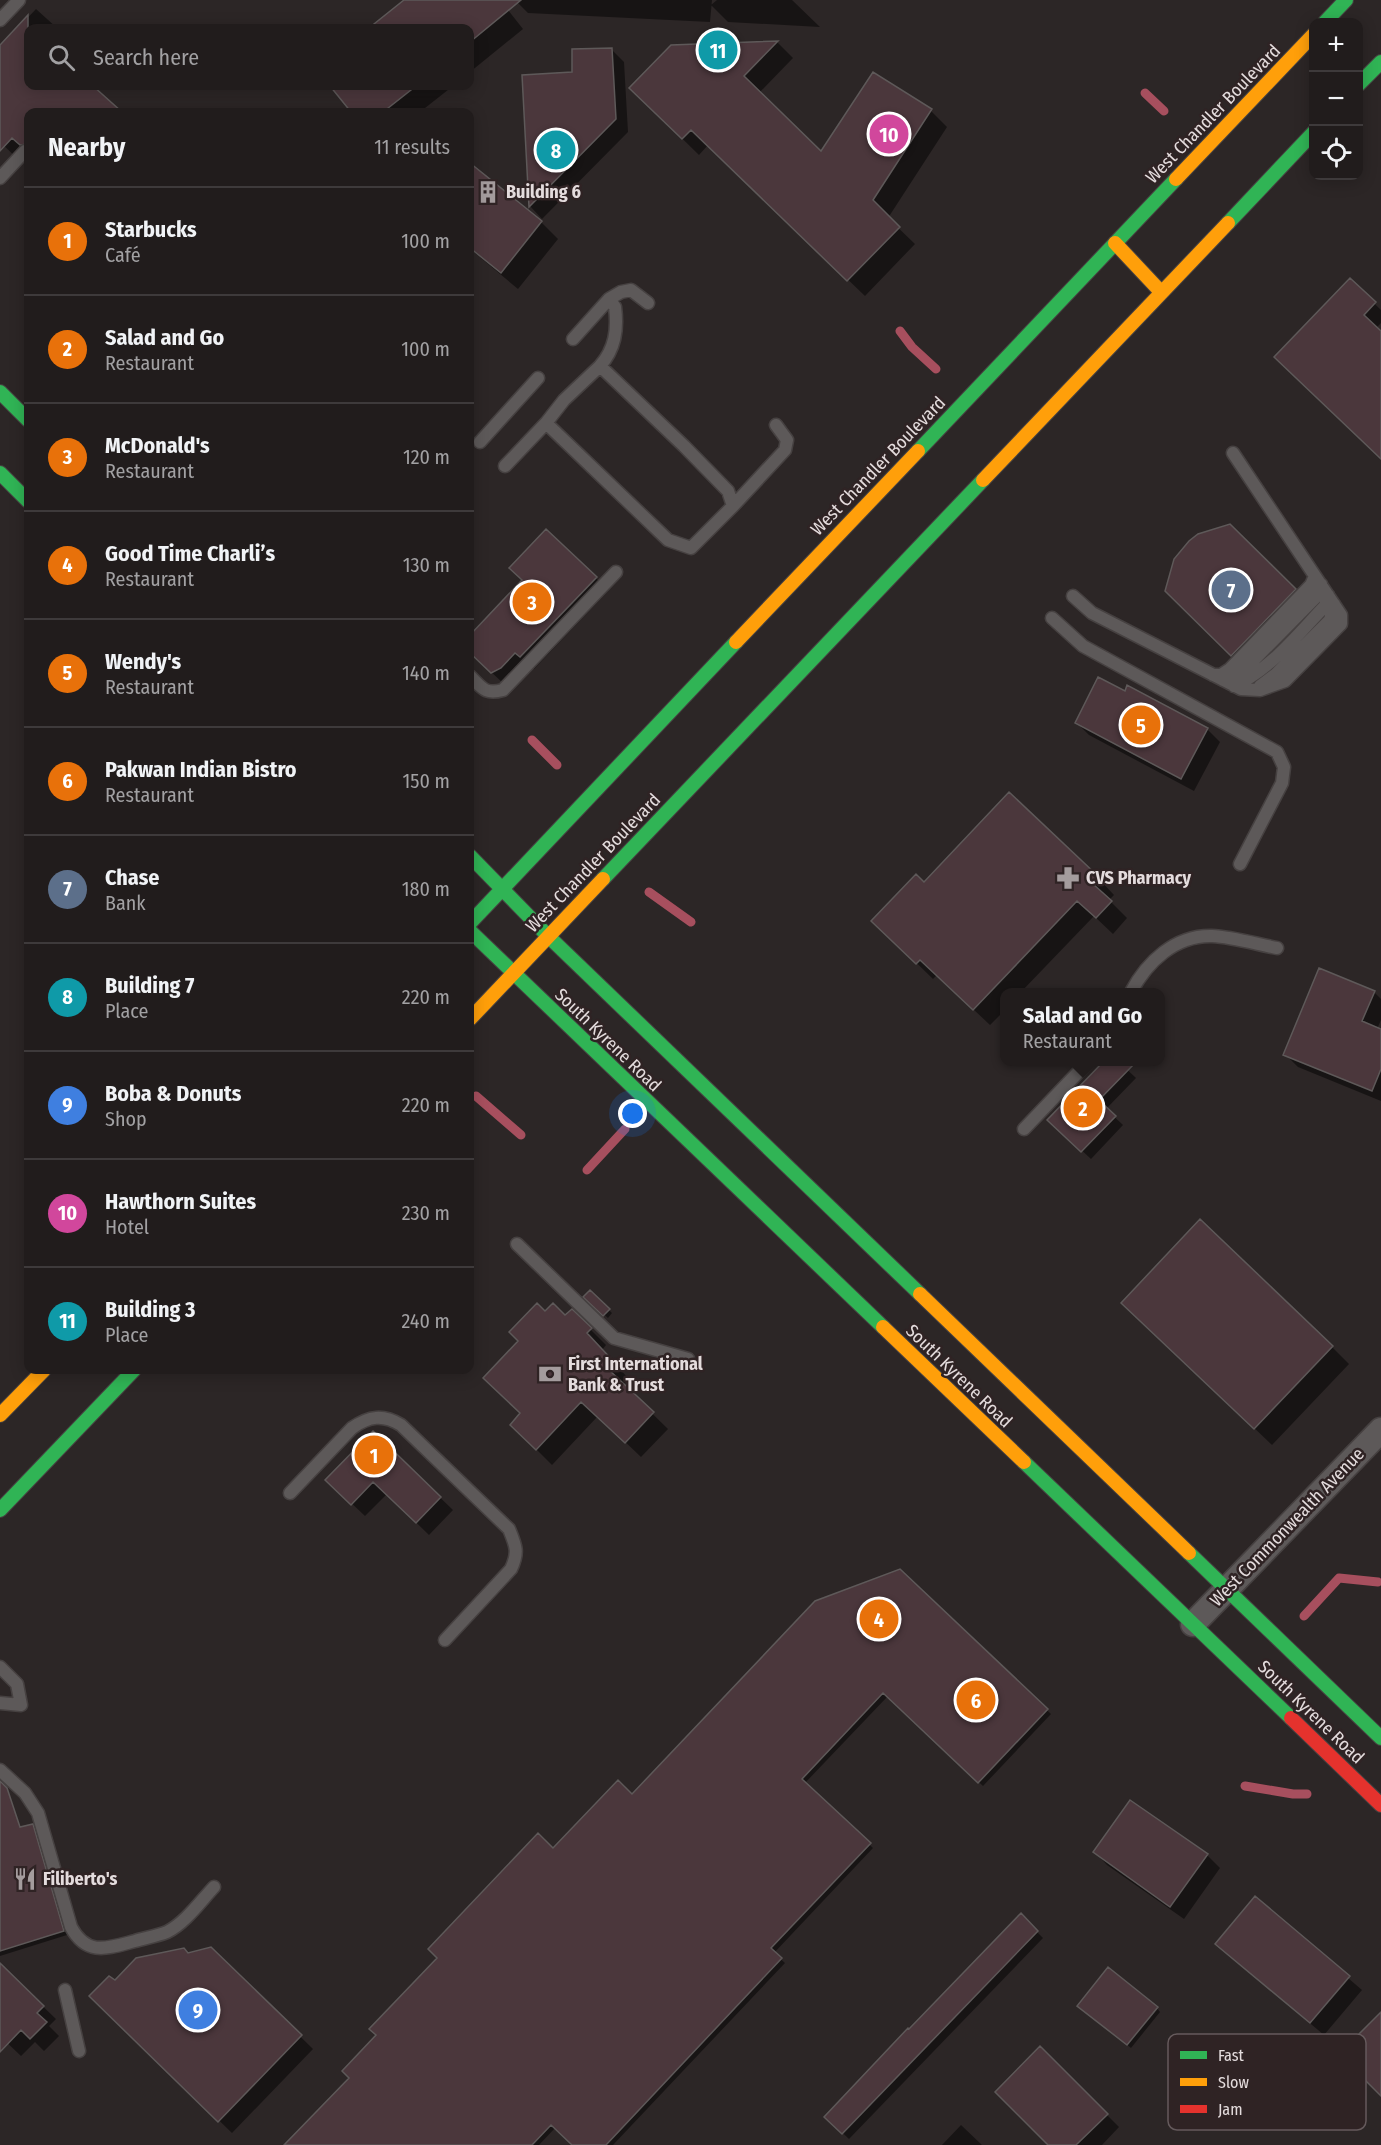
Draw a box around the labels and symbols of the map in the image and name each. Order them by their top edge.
pin: 11 [698,28,738,72]
street label: West Chandler Boulevard [1141,40,1285,188]
pin: 10 [870,112,908,156]
pin: 8 [536,128,576,172]
building icon: Building 6 [475,179,501,205]
place label: Building 6 [506,181,581,203]
street label: West Chandler Boulevard [806,392,950,540]
pin: 7 [1212,568,1250,612]
pin: 3 [512,580,552,624]
pin: 5 [1122,702,1160,748]
street label: West Chandler Boulevard [521,789,665,937]
pharmacy icon: CVS Pharmacy [1055,865,1081,891]
place label: CVS Pharmacy [1086,867,1192,889]
street label: South Kyrene Road [550,984,666,1096]
pin: 2 [1064,1086,1102,1130]
your location [618,1099,647,1128]
street label: South Kyrene Road [901,1320,1017,1432]
place label: First International Bank & Trust [568,1353,703,1396]
bank icon: First International Bank & Trust [537,1361,563,1387]
pin: 1 [354,1432,394,1478]
street label: West Commonwealth Avenue [1205,1443,1369,1611]
pin: 4 [860,1596,898,1642]
street label: South Kyrene Road [1253,1656,1369,1768]
pin: 6 [956,1678,996,1722]
restaurant icon: Filiberto's [12,1866,38,1892]
place label: Filiberto's [43,1868,118,1890]
pin: 9 [178,1988,218,2032]
legend [1168,2034,1366,2130]
text: Fast [1218,2046,1245,2065]
text: Slow [1218,2073,1249,2092]
text: Jam [1218,2100,1243,2119]

